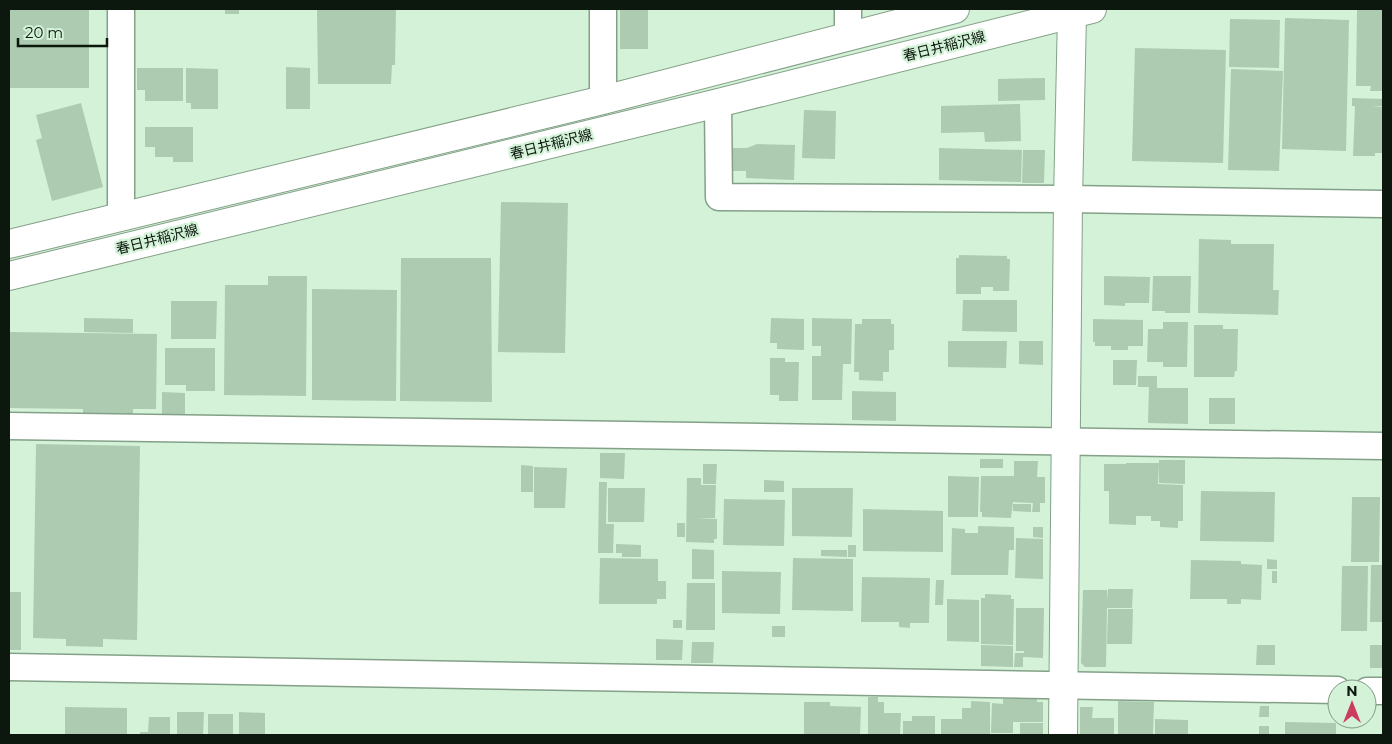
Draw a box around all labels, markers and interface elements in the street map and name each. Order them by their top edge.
scale bar [18,15,106,47]
text: 20 m [25,23,63,42]
street label: 春日井稲沢線 [901,27,987,65]
street label: 春日井稲沢線 [508,125,594,163]
street label: 春日井稲沢線 [114,220,200,258]
north arrow [1327,679,1377,729]
text: N [1346,682,1358,700]

